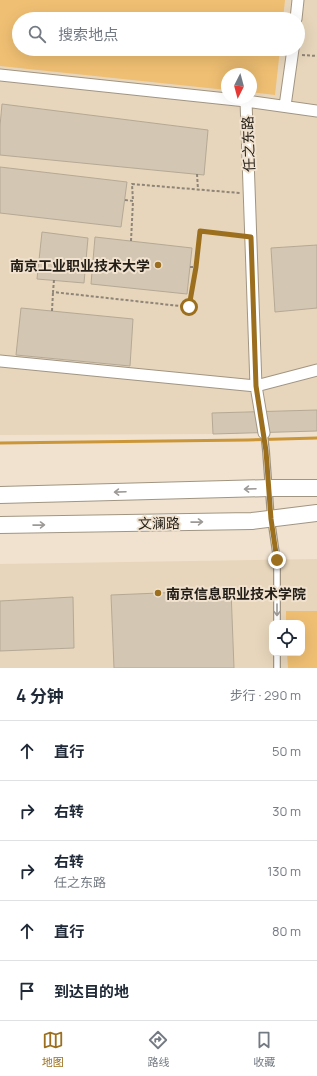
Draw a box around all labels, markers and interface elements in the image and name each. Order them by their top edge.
search box [12,12,305,56]
icon: search [26,23,48,45]
text: 搜索地点 [58,24,118,45]
north arrow [221,68,257,104]
street label: 任之东路 [238,116,258,172]
place label: 南京工业职业技术大学 [10,256,150,275]
marker: 南京工业职业技术大学 [153,260,163,270]
route start [180,298,198,316]
one-way arrow [244,485,257,492]
one-way arrow [114,488,127,496]
street label: 文澜路 [138,513,180,533]
one-way arrow [190,518,203,526]
one-way arrow [32,521,45,529]
route end [268,551,286,569]
place label: 南京信息职业技术学院 [166,584,306,603]
marker: 南京信息职业技术学院 [153,588,163,598]
one-way arrow [273,603,281,616]
map controls [269,620,305,656]
button: locate [269,620,305,656]
text: 4 分钟 [16,684,64,707]
text: 步行 · 290 m [230,686,301,704]
icon: ahead [16,740,38,762]
text: 直行 [54,741,84,762]
text: 50 m [272,742,301,760]
icon: right [16,800,38,822]
text: 右转 [54,801,84,822]
text: 30 m [272,802,301,820]
text: 右转 [54,851,84,872]
icon: right [16,860,38,882]
text: 130 m [267,862,301,880]
text: 任之东路 [54,873,106,891]
icon: ahead [16,920,38,942]
text: 直行 [54,921,84,942]
text: 80 m [272,922,301,940]
icon: arrive [16,980,38,1002]
text: 到达目的地 [54,981,129,1002]
tab: 地图 [42,1029,64,1069]
tab: 路线 [147,1029,169,1069]
tab: 收藏 [253,1029,275,1069]

